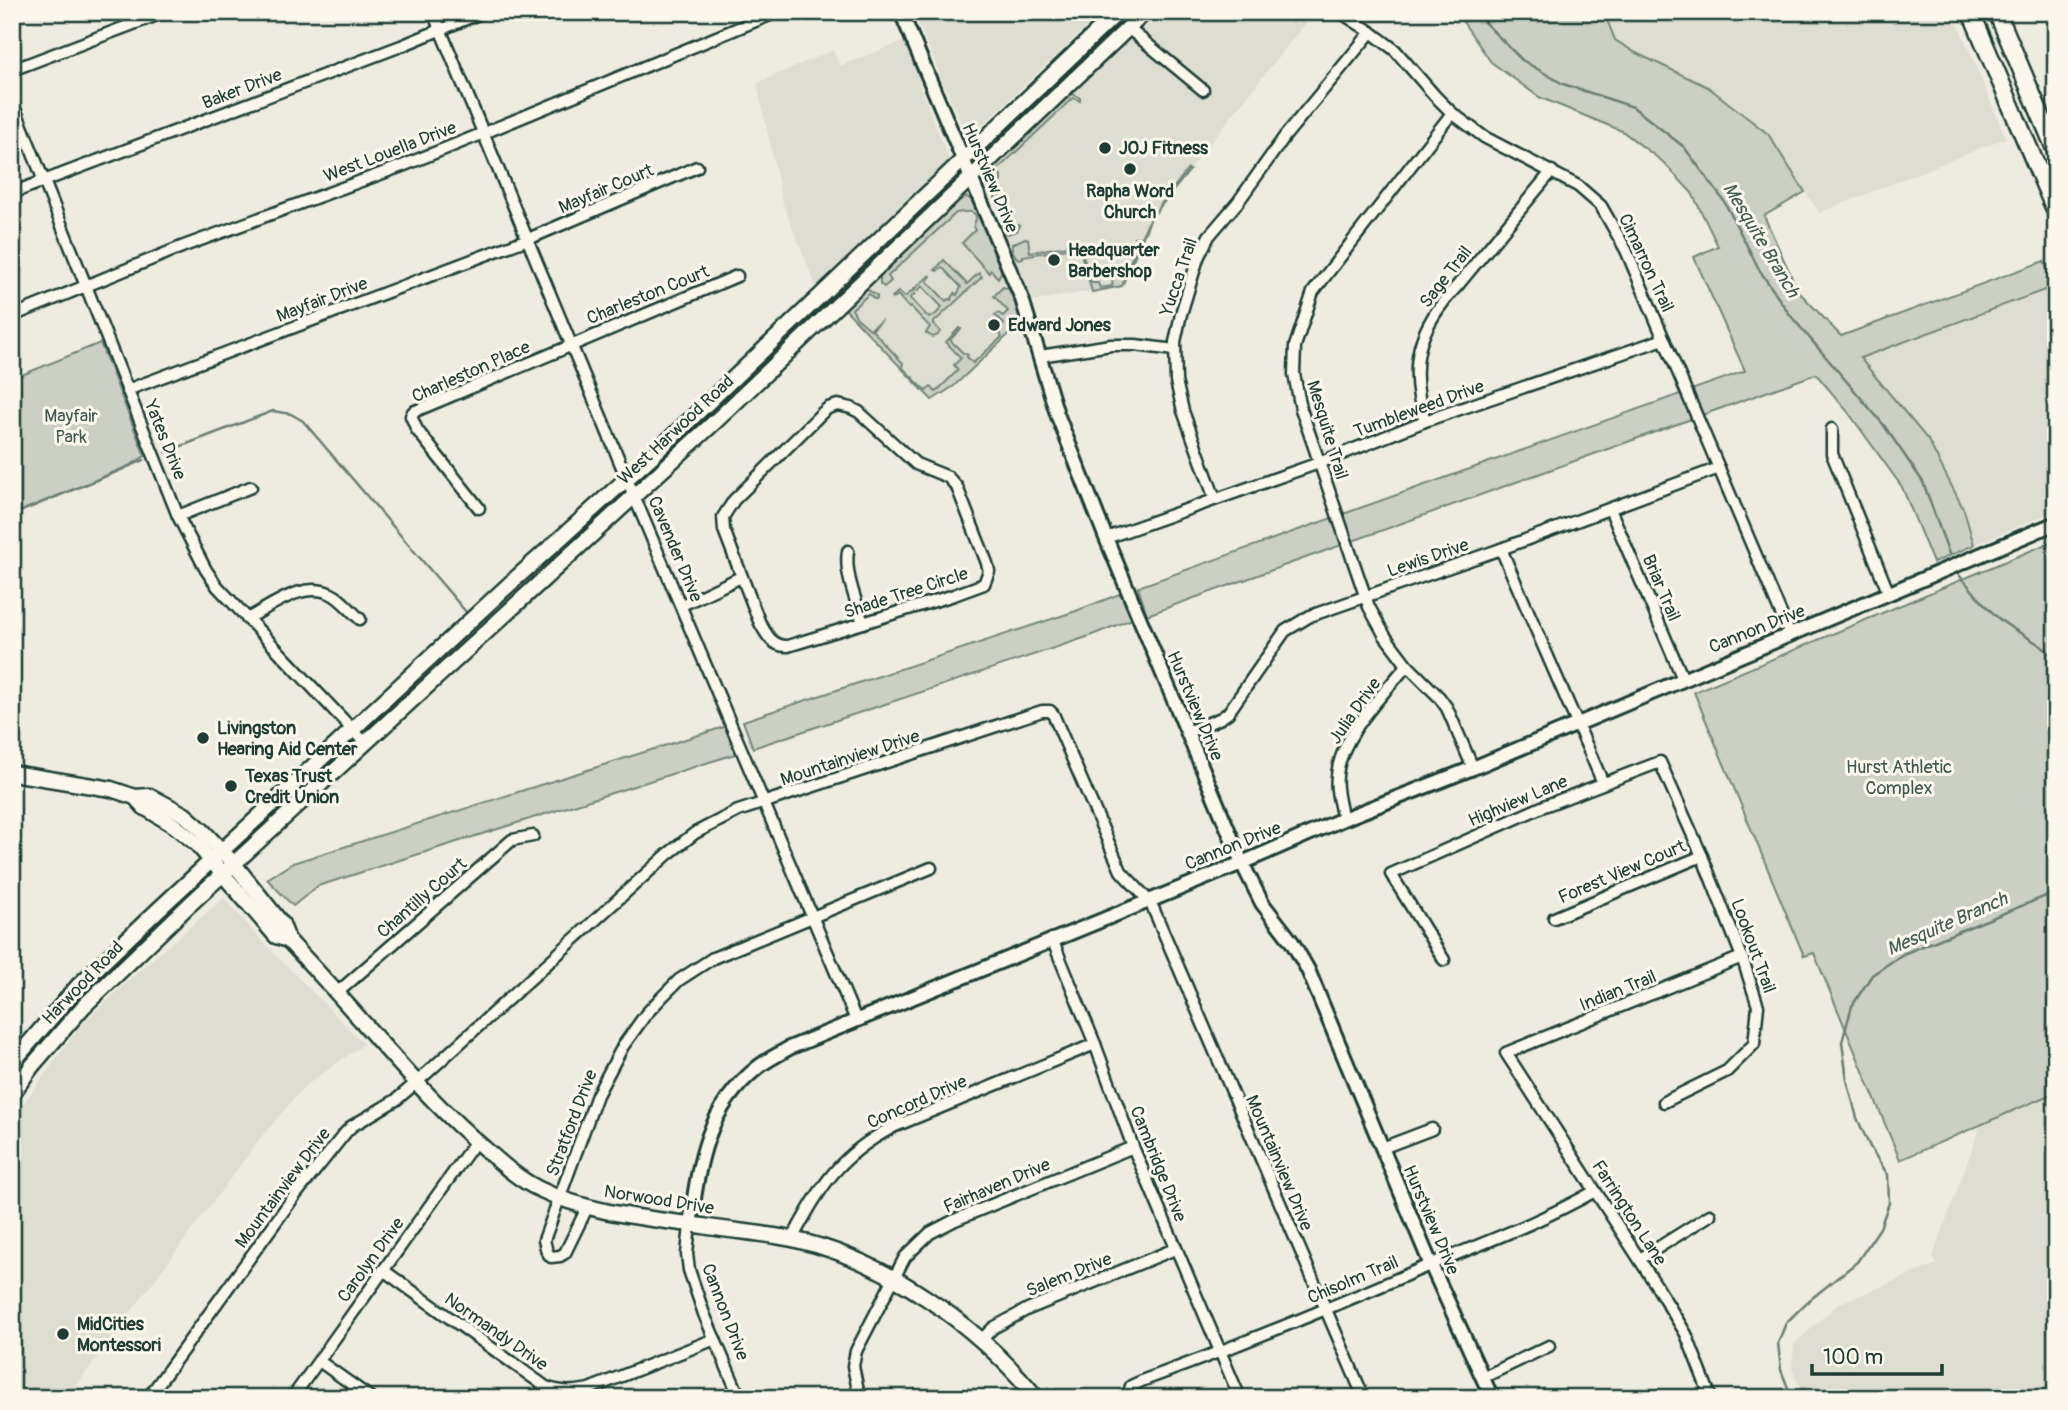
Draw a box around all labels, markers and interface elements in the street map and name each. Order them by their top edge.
street label: Baker Drive [199,63,285,115]
street label: West Louella Drive [320,116,460,188]
street label: Hurstview Drive [957,120,1023,236]
place label: JOJ Fitness [1119,137,1209,160]
marker: JOJ Fitness [1097,140,1113,156]
street label: Mayfair Court [555,158,658,219]
marker: Rapha Word Church [1122,161,1138,177]
water label: Mesquite Branch [1717,178,1805,303]
place label: Rapha Word Church [1086,180,1174,224]
street label: Cimarron Trail [1613,210,1679,316]
street label: Yucca Trail [1155,235,1203,320]
place label: Headquarter Barbershop [1068,239,1160,283]
street label: Sage Trail [1415,241,1477,313]
marker: Headquarter Barbershop [1046,252,1062,268]
street label: Charleston Court [583,260,713,330]
street label: Mayfair Drive [273,272,371,328]
place label: Edward Jones [1008,314,1112,337]
marker: Edward Jones [986,317,1002,333]
street label: Charleston Place [408,336,534,408]
street label: West Harwood Road [613,370,739,490]
street label: Tumbleweed Drive [1351,375,1487,443]
street label: Mesquite Trail [1301,378,1353,482]
street label: Yates Drive [138,396,191,483]
park label: Mayfair Park [44,405,98,449]
street label: Cavender Drive [642,493,708,606]
street label: Lewis Drive [1384,533,1472,583]
street label: Briar Trail [1637,551,1685,625]
street label: Shade Tree Circle [841,562,971,624]
street label: Cannon Drive [1706,599,1809,659]
street label: Hurstview Drive [1162,648,1228,764]
street label: Julia Drive [1324,673,1386,749]
place label: Livingston Hearing Aid Center [217,717,358,761]
street label: Mountainview Drive [777,725,923,791]
marker: Livingston Hearing Aid Center [195,730,211,746]
park label: Hurst Athletic Complex [1846,756,1952,800]
place label: Texas Trust Credit Union [244,765,339,809]
street label: Highview Lane [1465,770,1571,832]
marker: Texas Trust Credit Union [223,778,239,794]
street label: Cannon Drive [1182,816,1285,876]
street label: Forest View Court [1555,835,1690,909]
street label: Chantilly Court [372,852,472,943]
water label: Mesquite Branch [1883,886,2012,961]
street label: Lookout Trail [1725,896,1781,996]
street label: Harwood Road [37,936,129,1030]
street label: Indian Trail [1576,965,1660,1017]
street label: Stratford Drive [541,1066,603,1180]
street label: Concord Drive [864,1070,971,1134]
street label: Mountainview Drive [1240,1092,1318,1234]
street label: Cambridge Drive [1124,1103,1192,1225]
street label: Mountainview Drive [230,1123,336,1253]
street label: Fairhaven Drive [940,1153,1054,1219]
street label: Farrington Lane [1586,1156,1672,1270]
street label: Hurstview Drive [1398,1162,1464,1278]
street label: Norwood Drive [602,1180,716,1220]
street label: Carolyn Drive [332,1213,410,1307]
street label: Salem Drive [1023,1247,1115,1303]
street label: Chisolm Trail [1304,1251,1402,1309]
street label: Cannon Drive [696,1260,754,1364]
street label: Normandy Drive [440,1288,552,1376]
place label: MidCities Montessori [77,1313,161,1357]
marker: MidCities Montessori [55,1326,71,1342]
scale bar [1812,1333,1942,1377]
text: 100 m [1823,1344,1883,1371]

